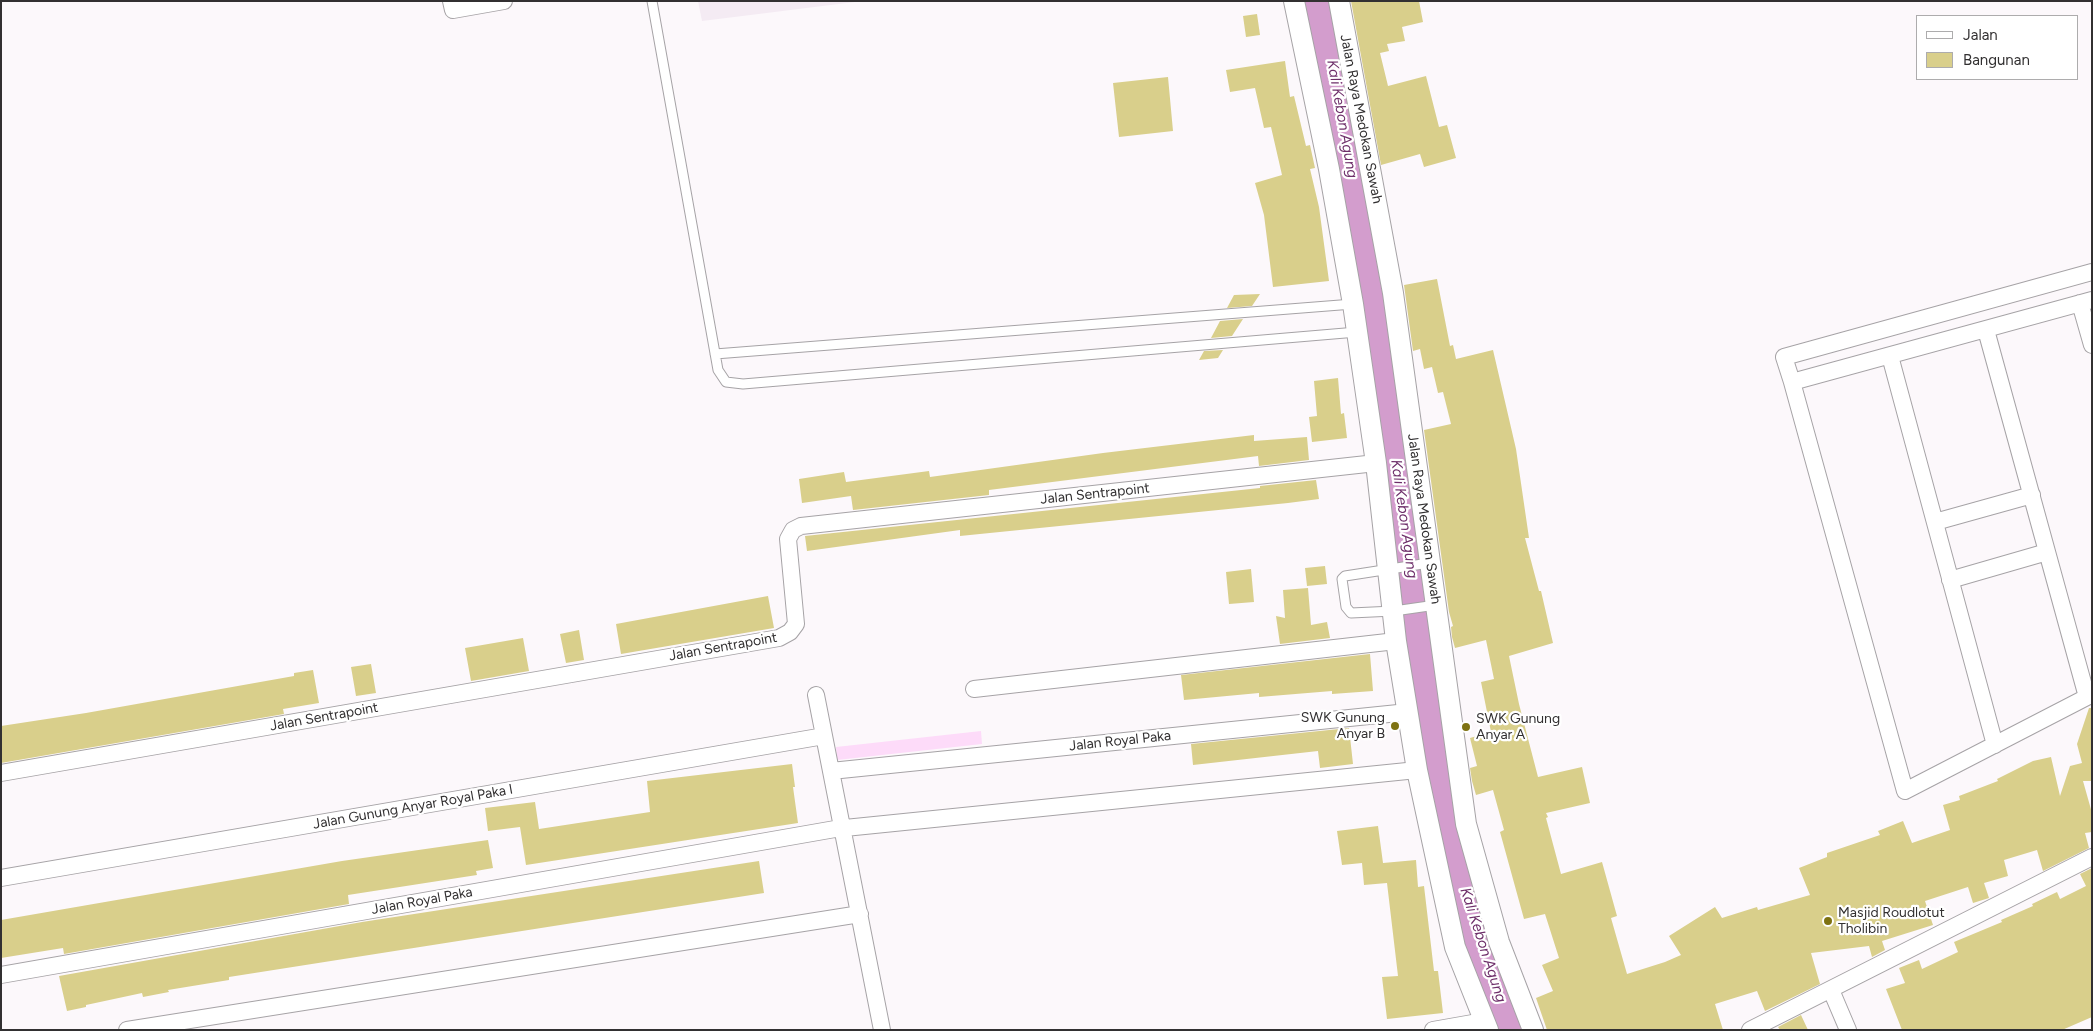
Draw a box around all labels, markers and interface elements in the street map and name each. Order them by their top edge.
legend [1916,15,2078,80]
text: Jalan [1963,26,1998,44]
street label: Jalan Raya Medokan Sawah [1336,33,1386,205]
text: Bangunan [1963,51,2030,69]
water label: Kali Kebon Agung [1323,59,1361,179]
street label: Jalan Raya Medokan Sawah [1404,433,1444,605]
water label: Kali Kebon Agung [1387,459,1421,579]
street label: Jalan Sentrapoint [1040,480,1150,508]
street label: Jalan Sentrapoint [667,629,779,665]
street label: Jalan Sentrapoint [268,699,380,735]
place label: SWK Gunung Anyar B [1301,710,1385,742]
place label: SWK Gunung Anyar A [1476,711,1560,744]
marker: SWK Gunung Anyar B [1389,720,1401,732]
marker: SWK Gunung Anyar A [1460,721,1472,733]
street label: Jalan Royal Paka [1068,727,1172,755]
street label: Jalan Gunung Anyar Royal Paka I [312,781,514,833]
street label: Jalan Royal Paka [370,884,474,918]
water label: Kali Kebon Agung [1456,885,1510,1005]
place label: Masjid Roudlotut Tholibin [1838,905,1945,938]
marker: Masjid Roudlotut Tholibin [1822,915,1834,927]

